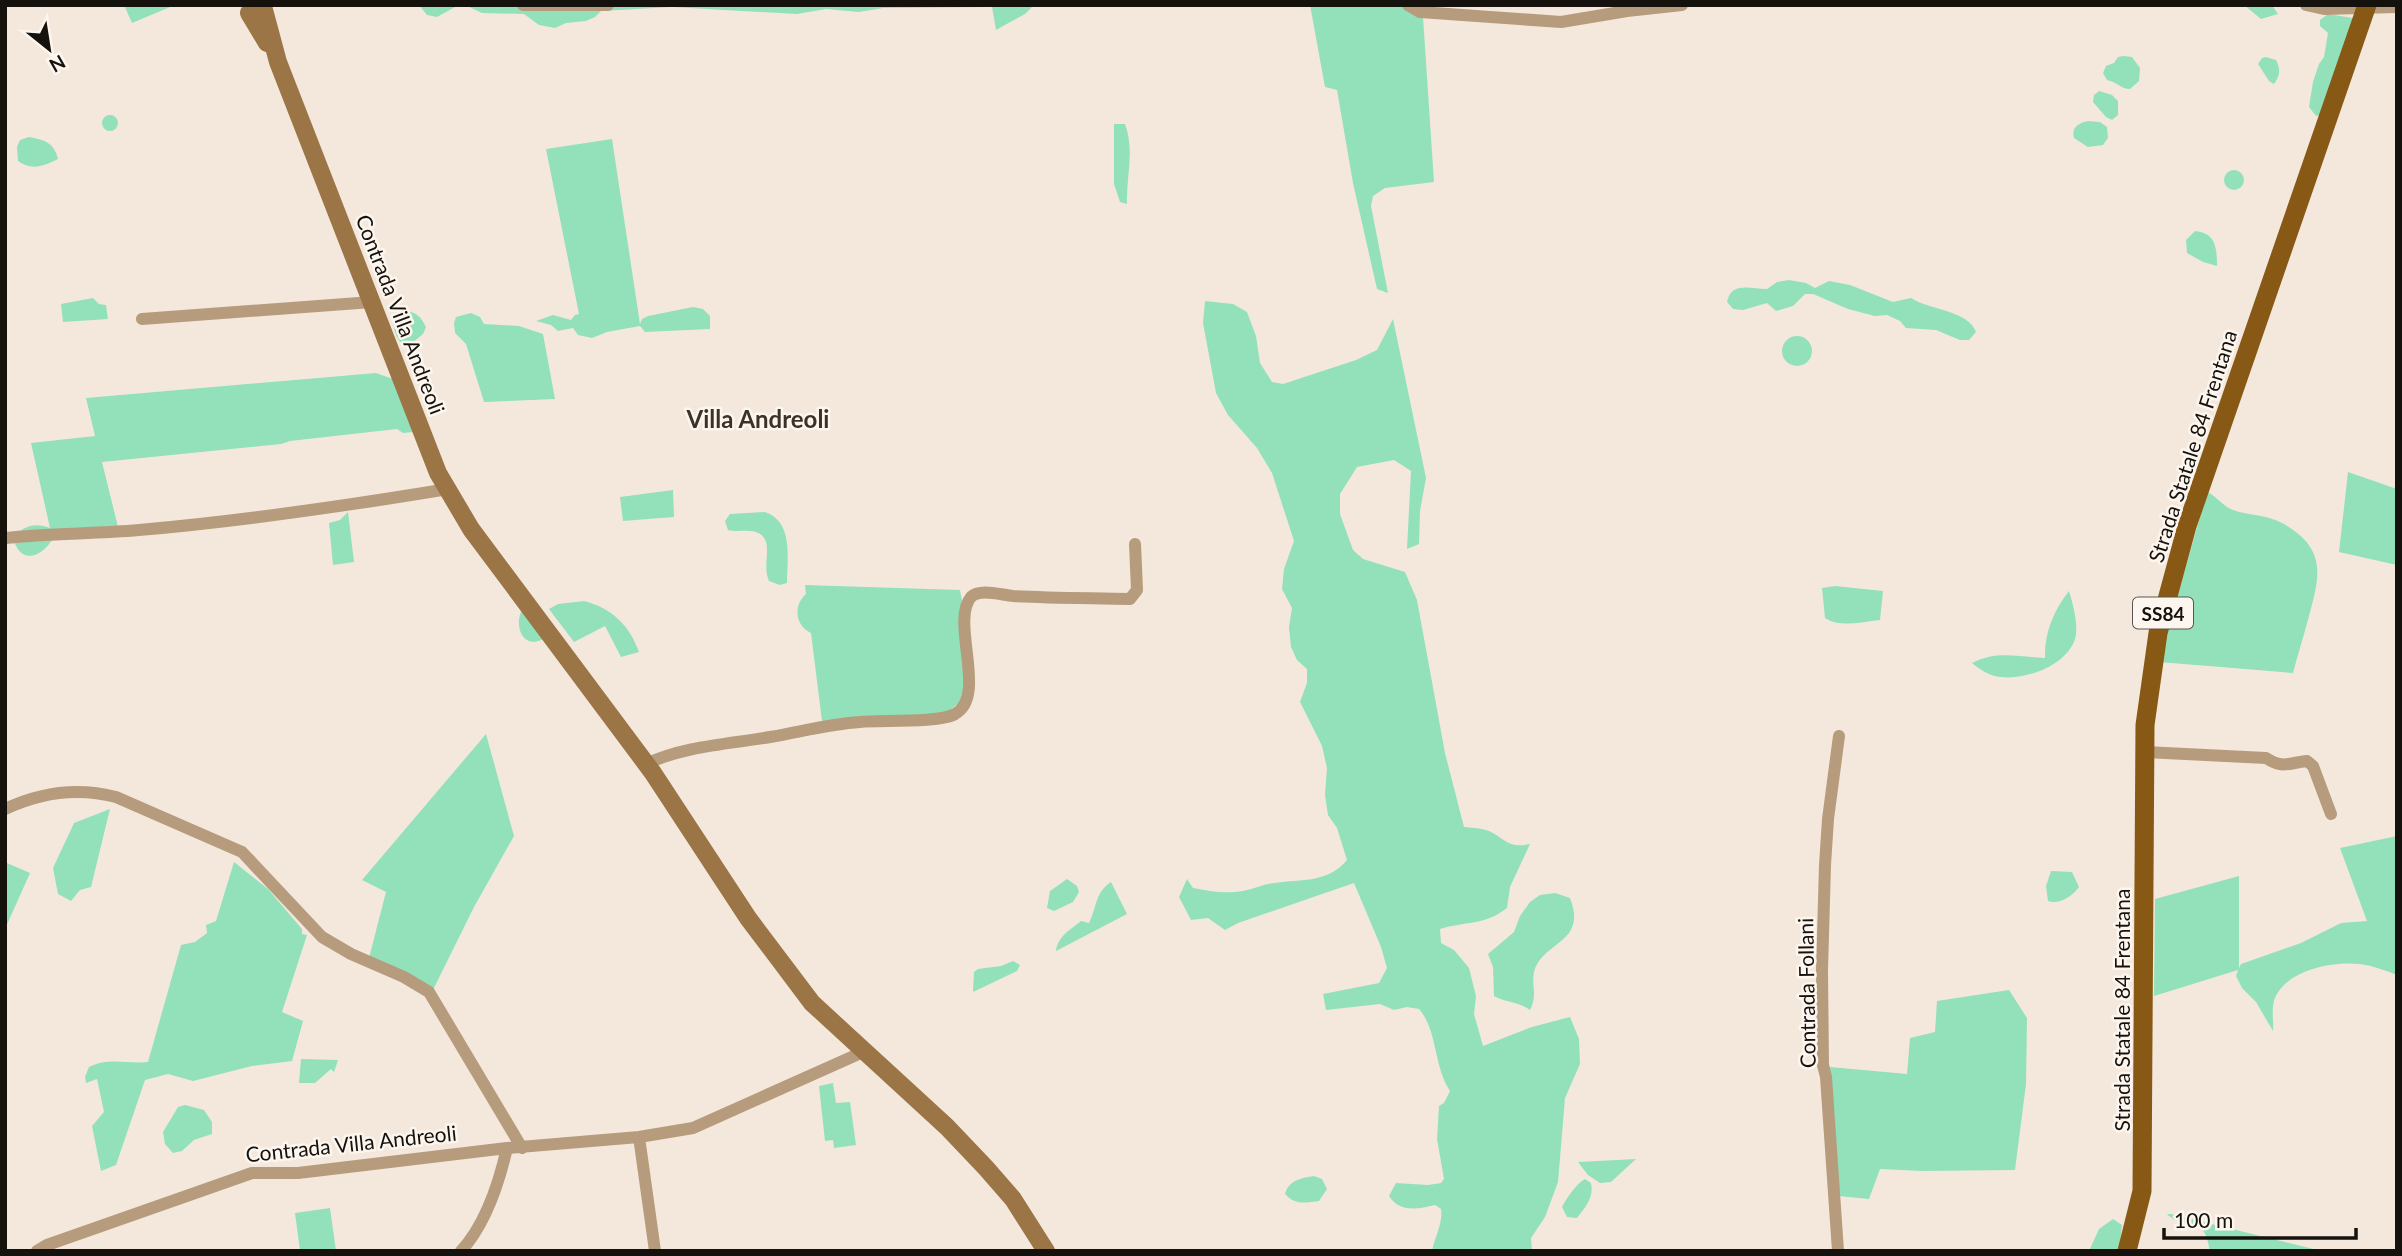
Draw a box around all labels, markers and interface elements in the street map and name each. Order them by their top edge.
north arrow [14,14,84,84]
text: N [46,51,70,78]
street label: Contrada Villa Andreoli [351,211,451,417]
street label: Strada Statale 84 Frentana [2143,327,2241,565]
district label: Villa Andreoli [686,404,829,433]
road number: SS84 [2133,598,2193,628]
street label: Strada Statale 84 Frentana [2109,889,2134,1131]
street label: Contrada Follani [1792,918,1820,1068]
street label: Contrada Villa Andreoli [244,1120,458,1166]
scale bar [2164,1196,2356,1240]
text: 100 m [2174,1207,2233,1232]

